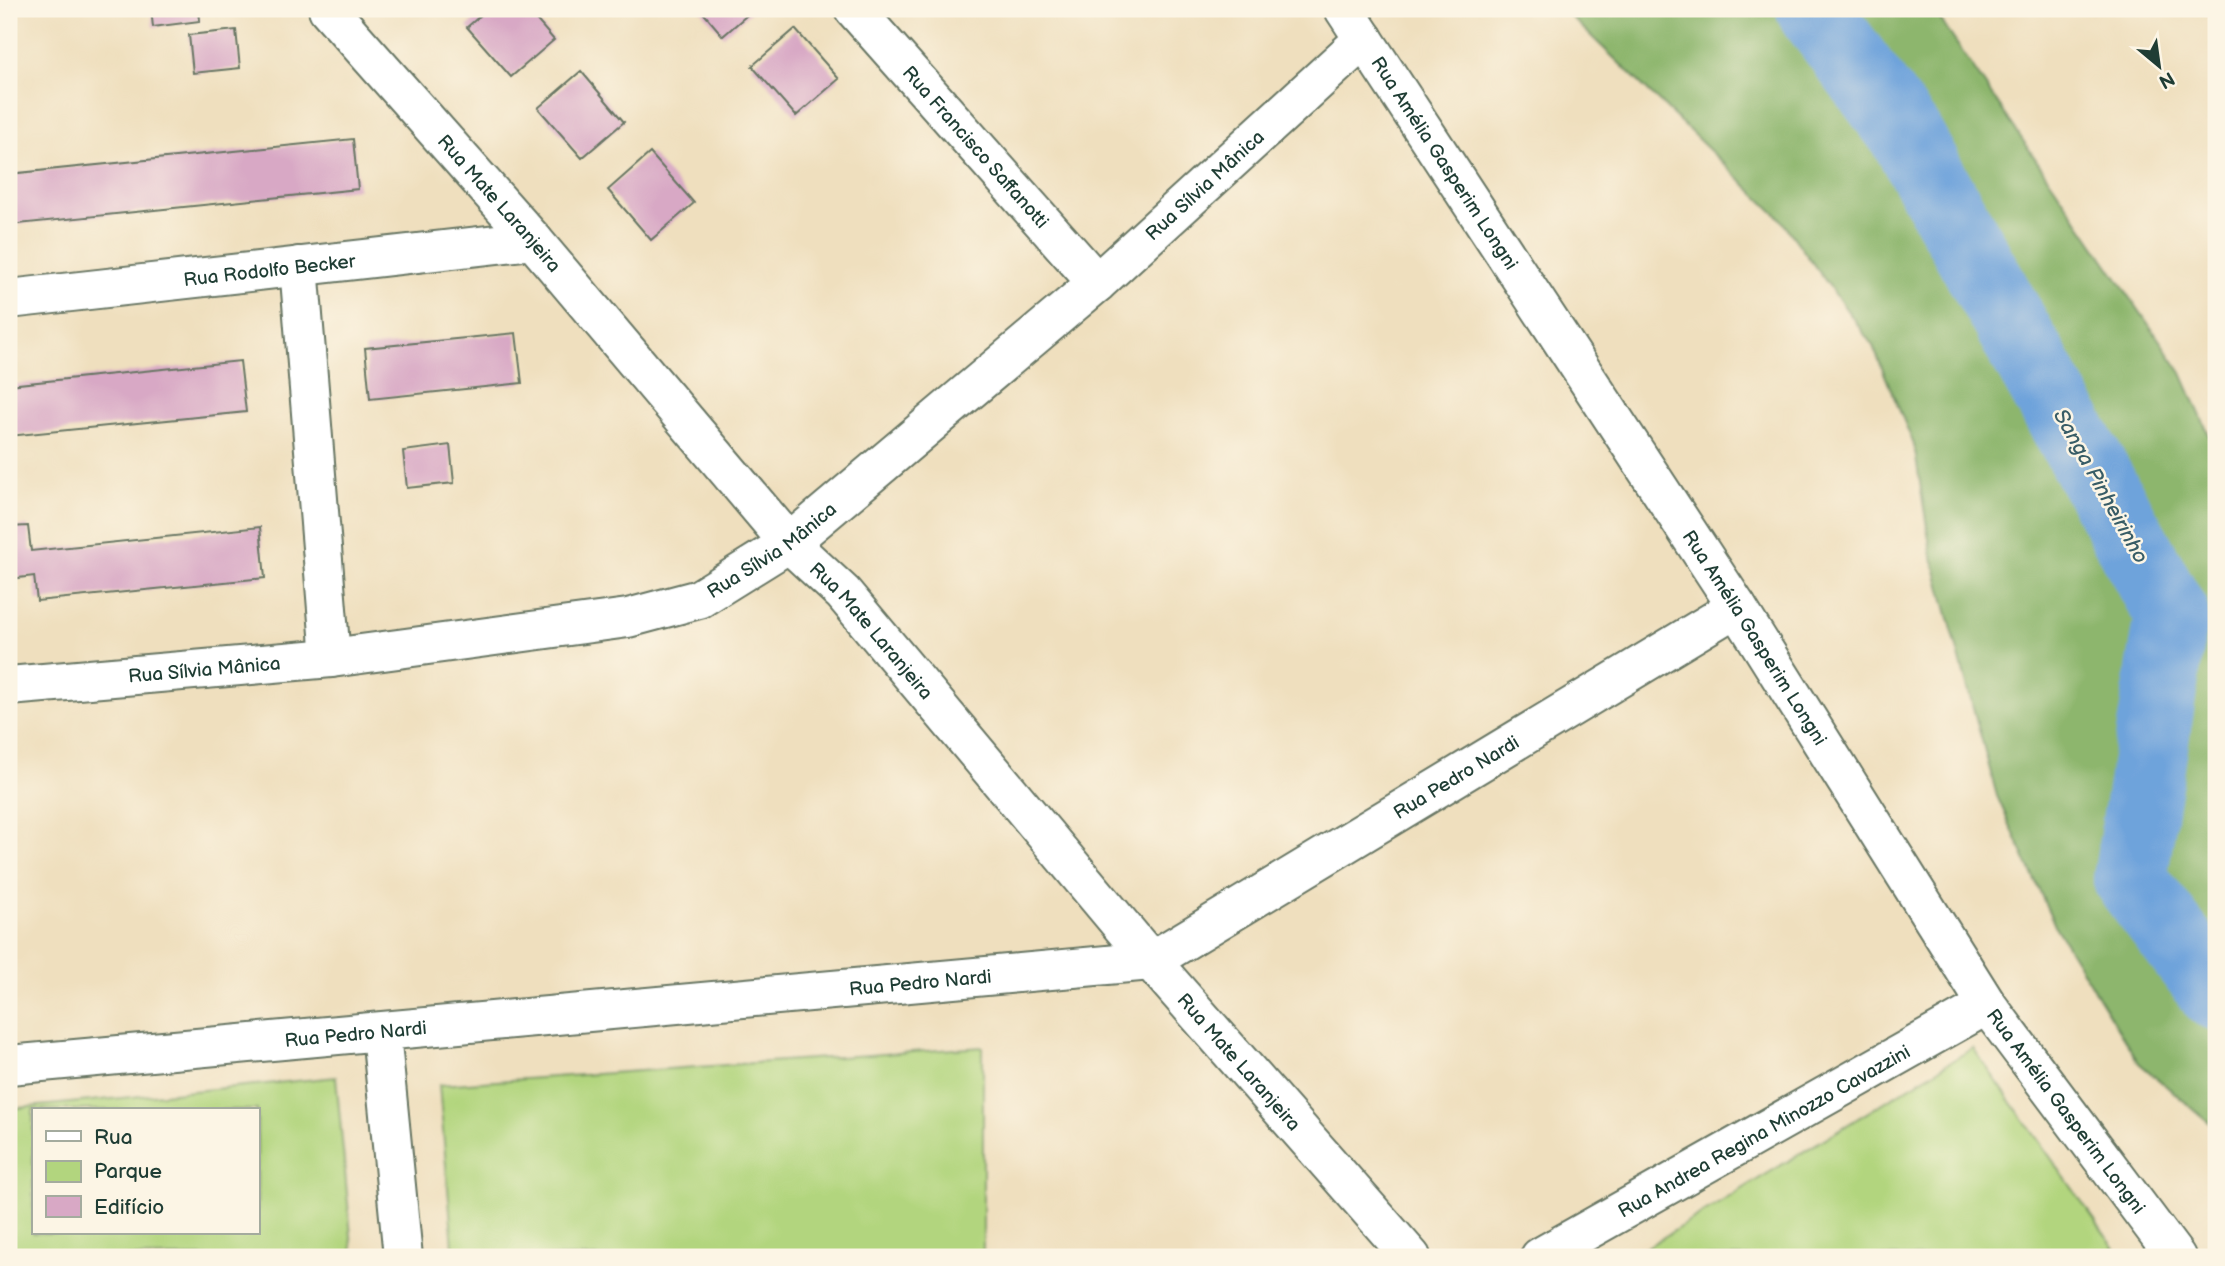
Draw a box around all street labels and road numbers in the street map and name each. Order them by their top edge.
street label: Rua Amélia Gasperim Longni [1365,53,1522,275]
street label: Rua Francisco Saffanotti [897,62,1053,233]
street label: Rua Sílvia Mânica [1141,126,1270,246]
street label: Rua Mate Laranjeira [432,130,565,277]
street label: Rua Rodolfo Becker [182,250,358,292]
street label: Rua Sílvia Mânica [703,498,842,604]
street label: Rua Amélia Gasperim Longni [1677,527,1831,750]
street label: Rua Mate Laranjeira [804,558,937,705]
street label: Rua Sílvia Mânica [127,652,281,689]
street label: Rua Pedro Nardi [1390,731,1524,825]
street label: Rua Pedro Nardi [848,966,992,1001]
street label: Rua Mate Laranjeira [1172,989,1305,1136]
street label: Rua Amélia Gasperim Longni [1981,1005,2150,1219]
street label: Rua Pedro Nardi [284,1017,428,1053]
street label: Rua Andrea Regina Minozzo Cavazzini [1615,1041,1915,1224]

